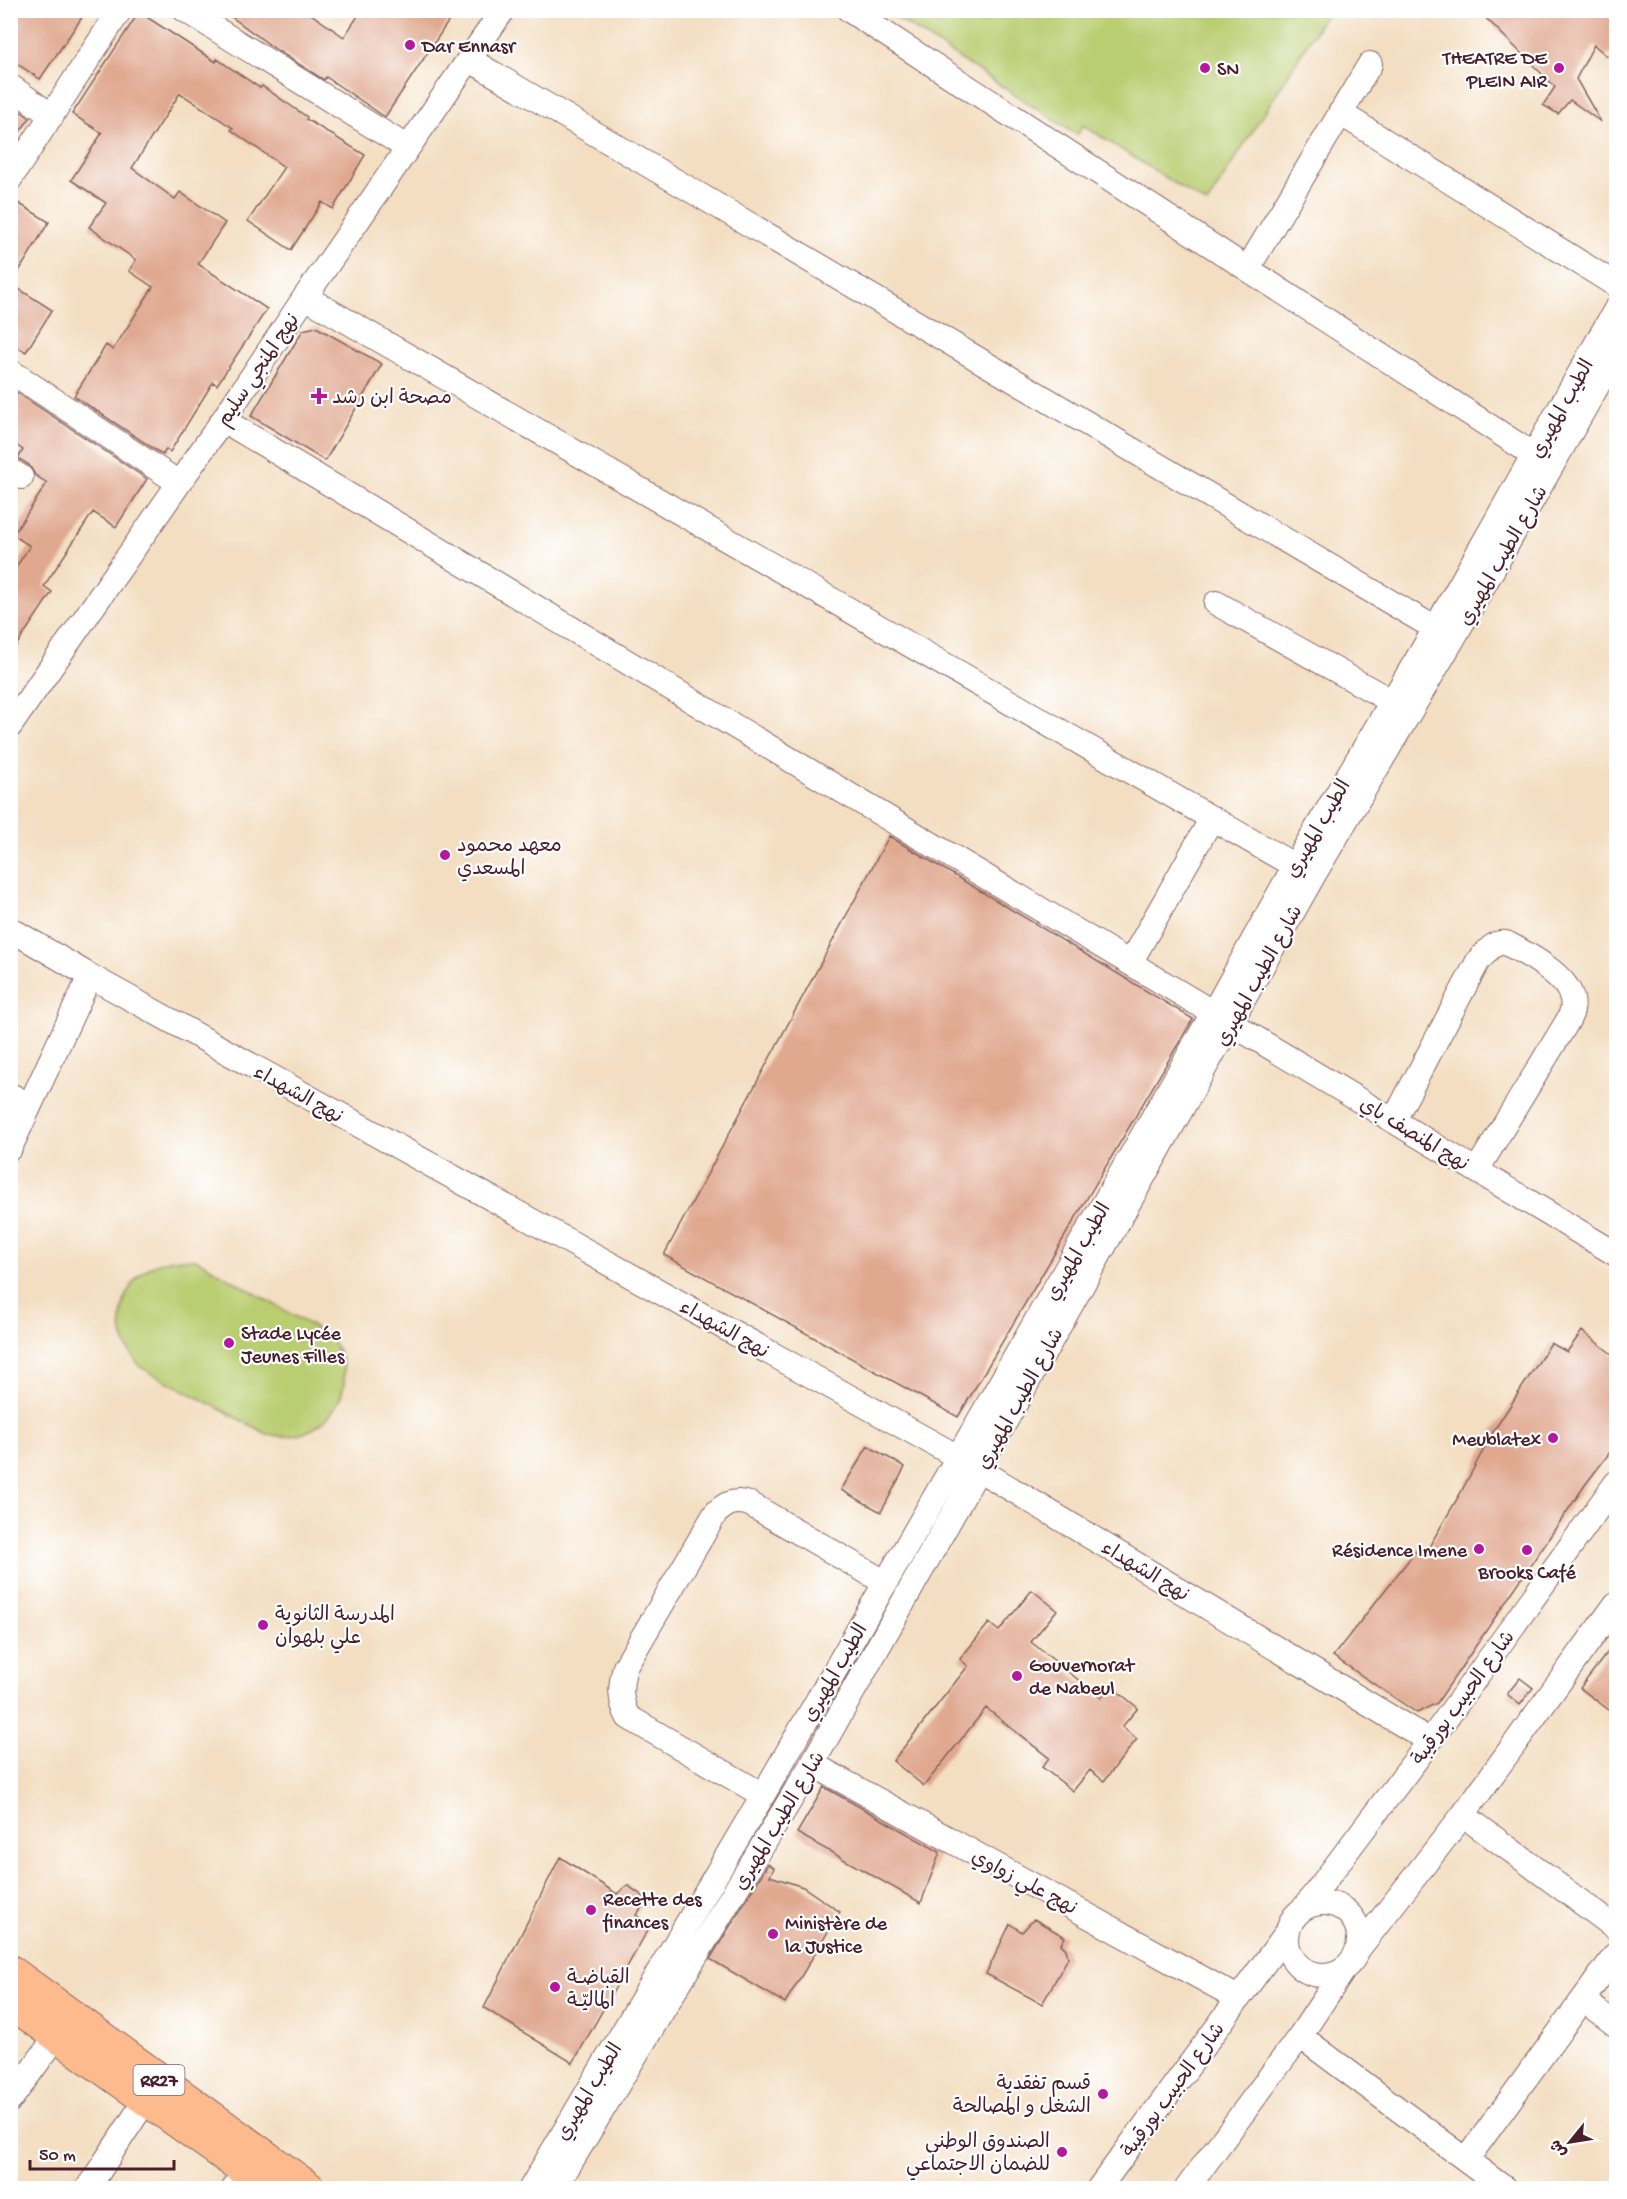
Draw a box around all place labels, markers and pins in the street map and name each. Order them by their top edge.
place label: Dar Ennasr [420,37,517,60]
marker: Dar Ennasr [403,38,417,52]
place label: THEATRE DE PLEIN AIR [1442,49,1549,95]
place label: SN [1217,60,1239,83]
marker: SN [1198,61,1212,75]
marker: THEATRE DE PLEIN AIR [1552,61,1566,75]
marker: مصحة ابن رشد [310,387,328,405]
place label: مصحة ابن رشد [332,387,452,411]
place label: معهد محمود المسعدي [457,836,562,882]
marker: معهد محمود المسعدي [438,848,452,862]
place label: Stade Lycée Jeunes Filles [241,1324,345,1370]
marker: Stade Lycée Jeunes Filles [222,1336,236,1350]
place label: Meublatex [1452,1430,1541,1453]
marker: Meublatex [1546,1431,1560,1445]
place label: Résidence Imene [1332,1541,1468,1564]
marker: Résidence Imene [1472,1542,1486,1556]
marker: Brooks Café [1520,1543,1534,1557]
place label: Brooks Café [1477,1563,1576,1586]
place label: المدرسة الثانوية علي بلهوان [275,1604,395,1654]
marker: المدرسة الثانوية علي بلهوان [256,1618,270,1632]
place label: Gouvernorat de Nabeul [1029,1656,1136,1702]
marker: Gouvernorat de Nabeul [1010,1669,1024,1683]
place label: Recette des finances [602,1890,702,1936]
marker: Recette des finances [584,1903,598,1917]
place label: Ministère de la Justice [785,1914,888,1960]
marker: Ministère de la Justice [766,1927,780,1941]
place label: القباضـة الماليّـة [567,1967,630,2014]
marker: القباضـة الماليّـة [548,1980,562,1994]
place label: قسم تفقدية الشغل و المصالحة [953,2073,1091,2120]
marker: قسم تفقدية الشغل و المصالحة [1096,2087,1110,2101]
place label: الصندوق الوطني للضمان الاجتماعي [906,2131,1050,2181]
marker: الصندوق الوطني للضمان الاجتماعي [1055,2145,1069,2159]

